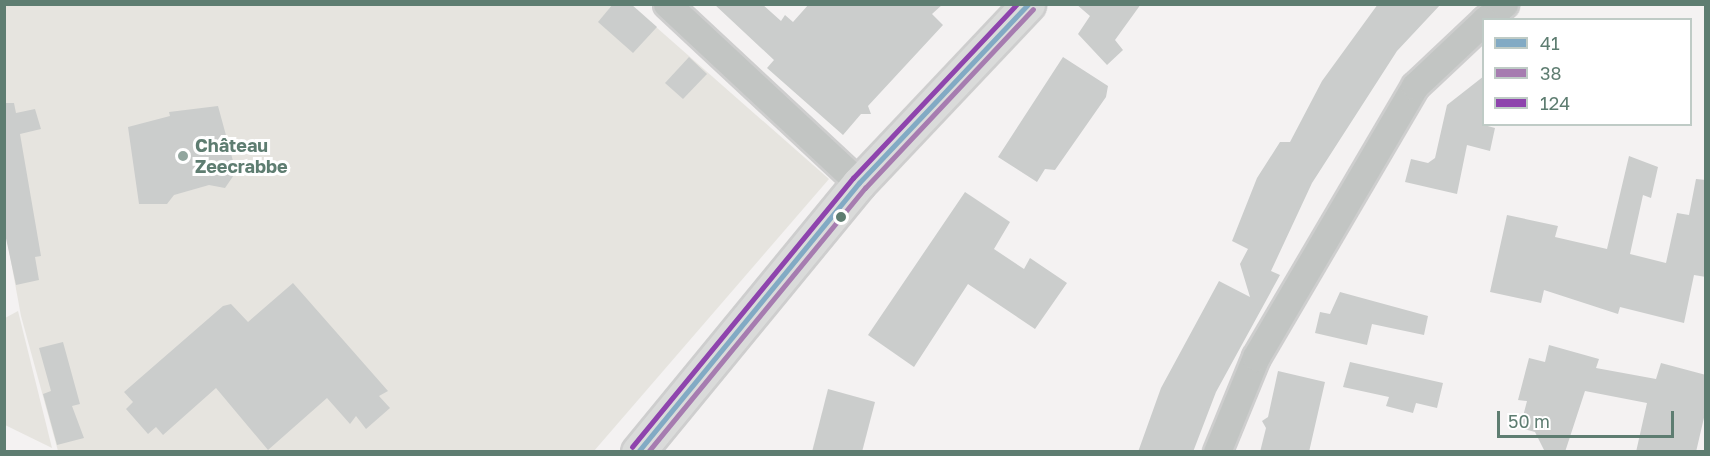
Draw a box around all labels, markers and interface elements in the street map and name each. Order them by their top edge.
legend [1482,18,1692,126]
text: 41 [1540,32,1560,54]
text: 38 [1540,62,1562,84]
text: 124 [1540,92,1570,114]
place label: Château Zeecrabbe [195,135,288,178]
marker: Château Zeecrabbe [176,149,190,163]
unlabelled marker [835,211,847,223]
scale bar [1500,399,1677,437]
text: 50 m [1508,410,1550,432]

